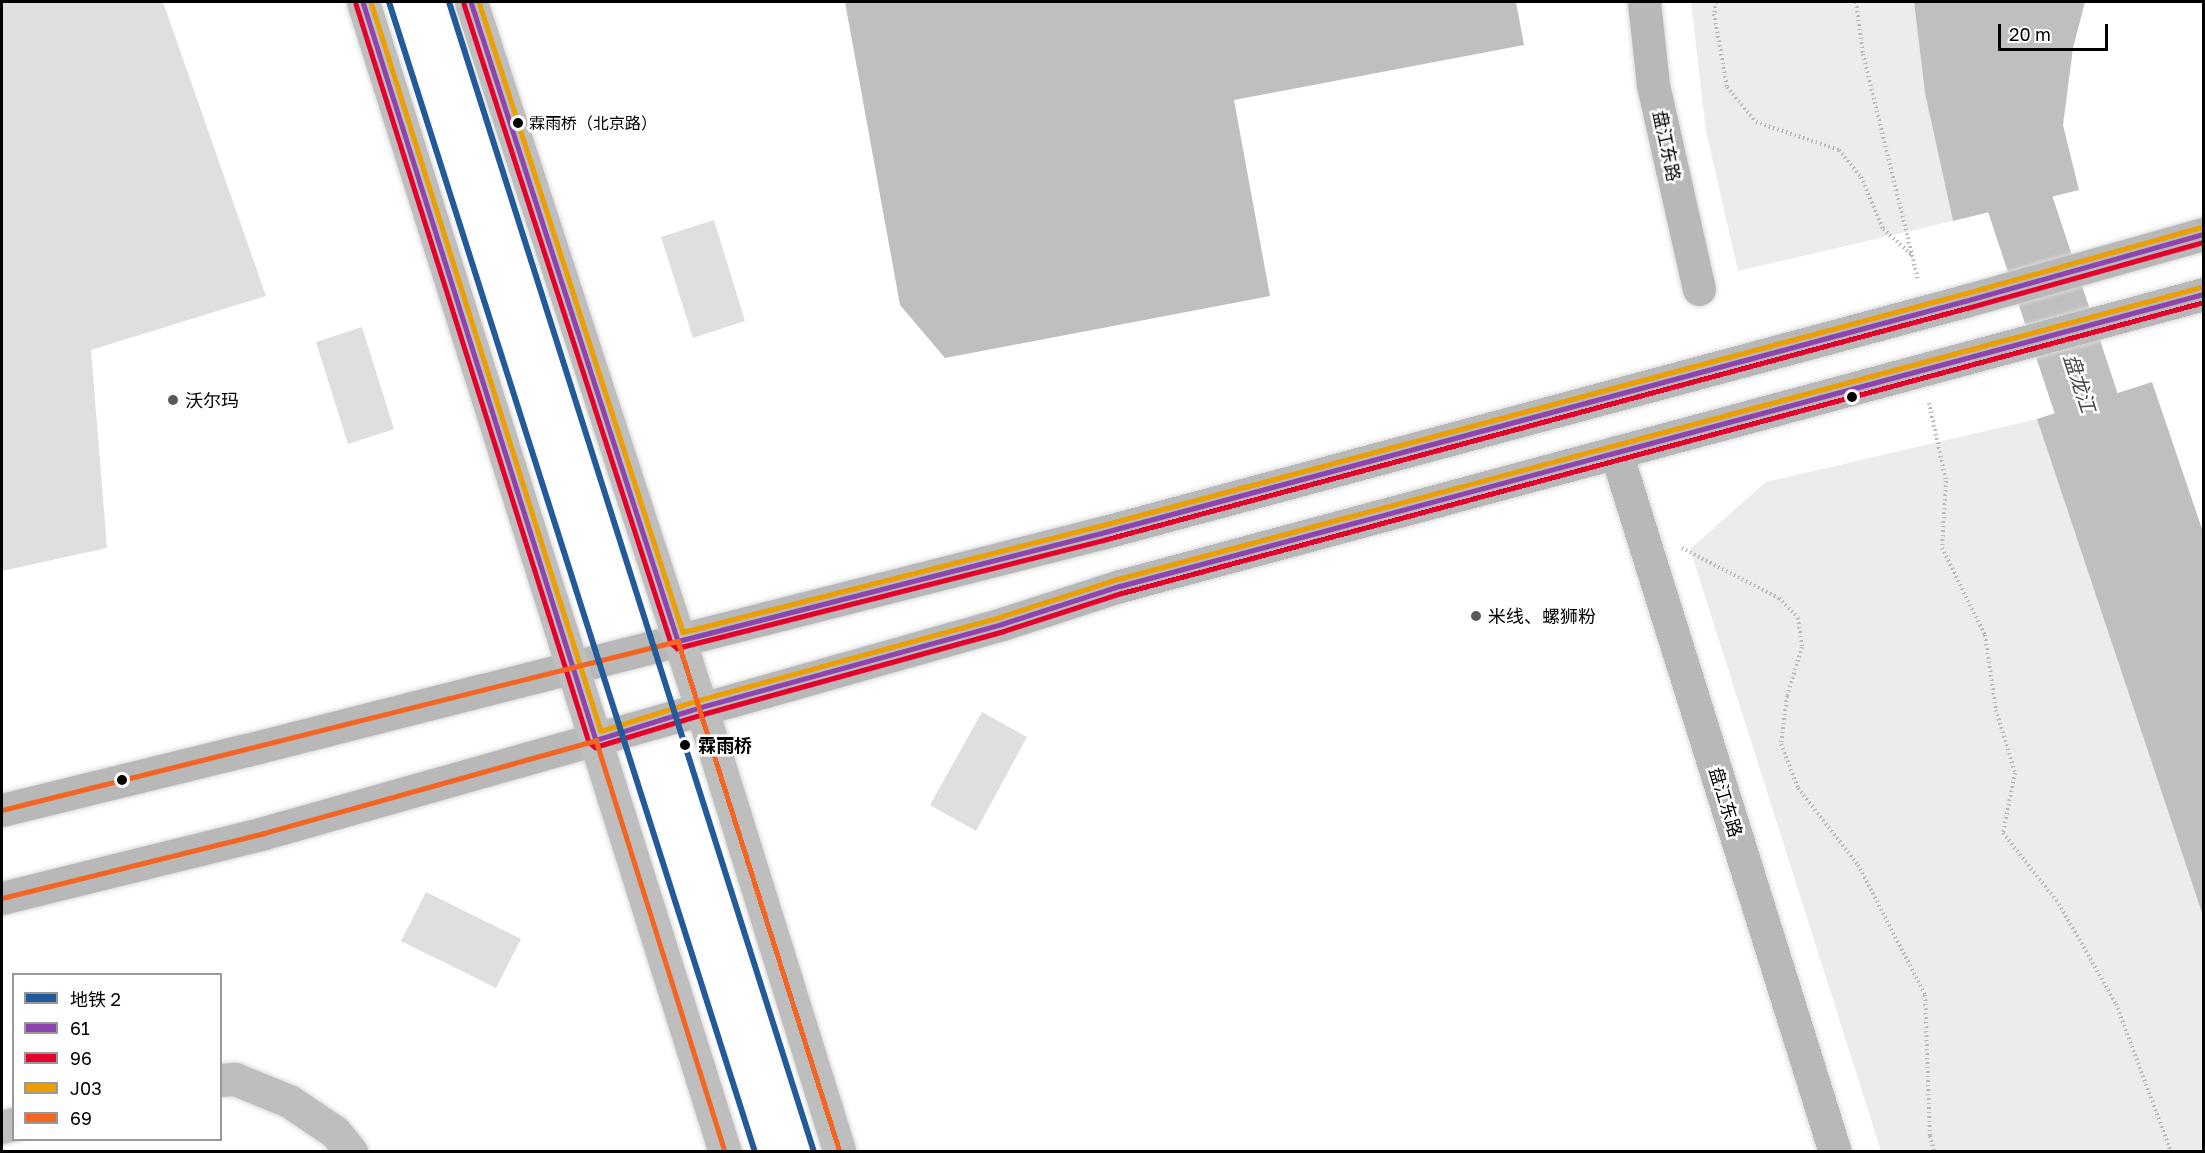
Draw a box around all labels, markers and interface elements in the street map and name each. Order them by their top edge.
scale bar [2001,12,2110,50]
text: 20 m [2009,23,2051,45]
street label: 盘江东路 [1649,109,1685,183]
place label: 霖雨桥（北京路） [529,113,657,133]
marker: 霖雨桥（北京路） [512,117,524,129]
water label: 盘龙江 [2059,351,2101,415]
place label: 沃尔玛 [185,389,239,411]
unlabelled marker [1846,391,1858,403]
marker: 沃尔玛 [166,393,180,407]
place label: 米线、螺狮粉 [1488,605,1596,627]
marker: 米线、螺狮粉 [1469,609,1483,623]
place label: 霖雨桥 [698,734,752,756]
marker: 霖雨桥 [676,736,694,754]
street label: 盘江东路 [1705,764,1747,840]
unlabelled marker [116,774,128,786]
legend [12,973,222,1141]
text: 地铁 2 [70,988,121,1010]
text: 61 [70,1017,90,1039]
text: 96 [70,1047,92,1069]
text: J03 [70,1077,102,1099]
text: 69 [70,1107,92,1129]

